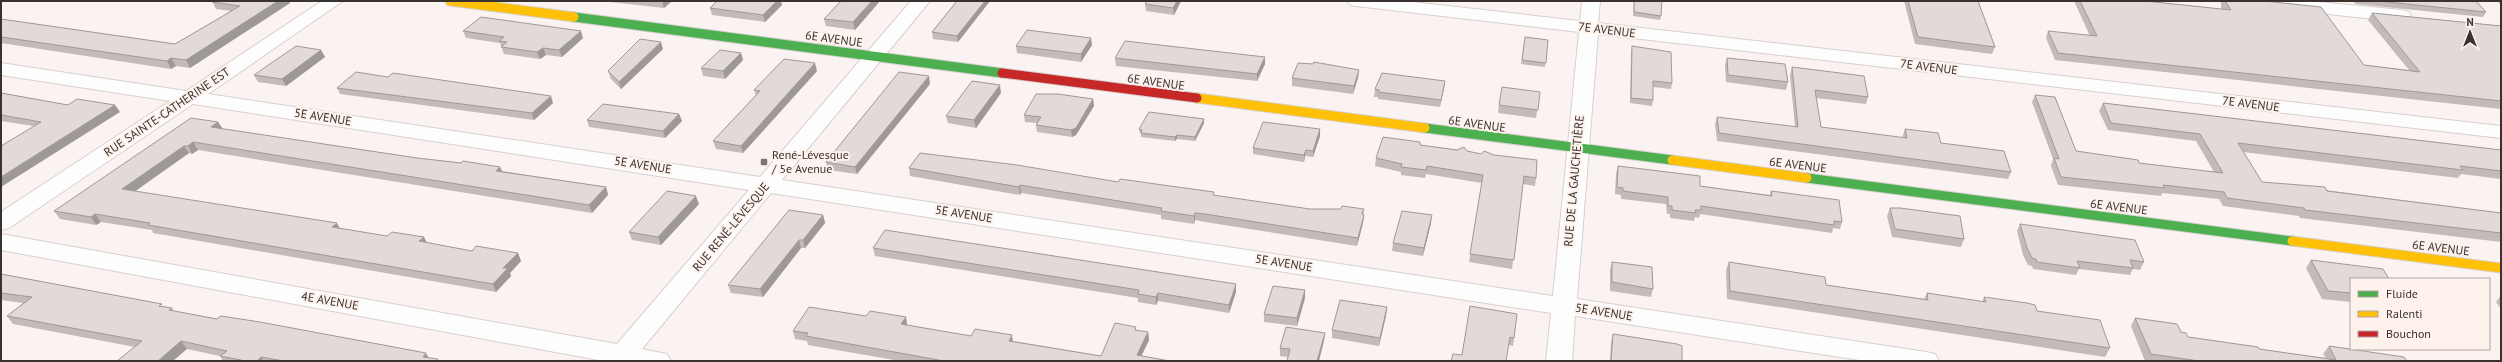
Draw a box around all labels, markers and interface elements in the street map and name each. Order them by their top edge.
north arrow [2450,12,2490,52]
text: N [2466,15,2474,29]
street label: 7E AVENUE [1577,19,1637,40]
street label: 6E AVENUE [804,27,864,50]
street label: 7E AVENUE [1899,56,1959,77]
street label: RUE SAINTE-CATHERINE EST [101,64,233,159]
street label: 6E AVENUE [1126,70,1186,93]
street label: 7E AVENUE [2221,93,2281,114]
street label: 5E AVENUE [293,105,353,128]
street label: 6E AVENUE [1447,112,1507,135]
street label: RUE DE LA GAUCHETIÈRE [1560,115,1587,247]
place label: René-Lévesque / 5e Avenue [771,147,849,176]
street label: 5E AVENUE [613,153,673,176]
street label: 6E AVENUE [1768,154,1828,175]
marker: René-Lévesque / 5e Avenue [759,157,769,167]
street label: RUE RENÉ-LÉVESQUE [689,179,772,274]
street label: 6E AVENUE [2089,196,2149,217]
street label: 5E AVENUE [934,202,994,225]
street label: 6E AVENUE [2411,237,2471,258]
street label: 5E AVENUE [1254,251,1314,274]
legend [2350,278,2490,350]
text: Fluide [2386,286,2418,301]
street label: 4E AVENUE [300,288,360,313]
street label: 5E AVENUE [1574,300,1634,323]
text: Ralenti [2386,306,2422,321]
text: Bouchon [2386,326,2431,341]

